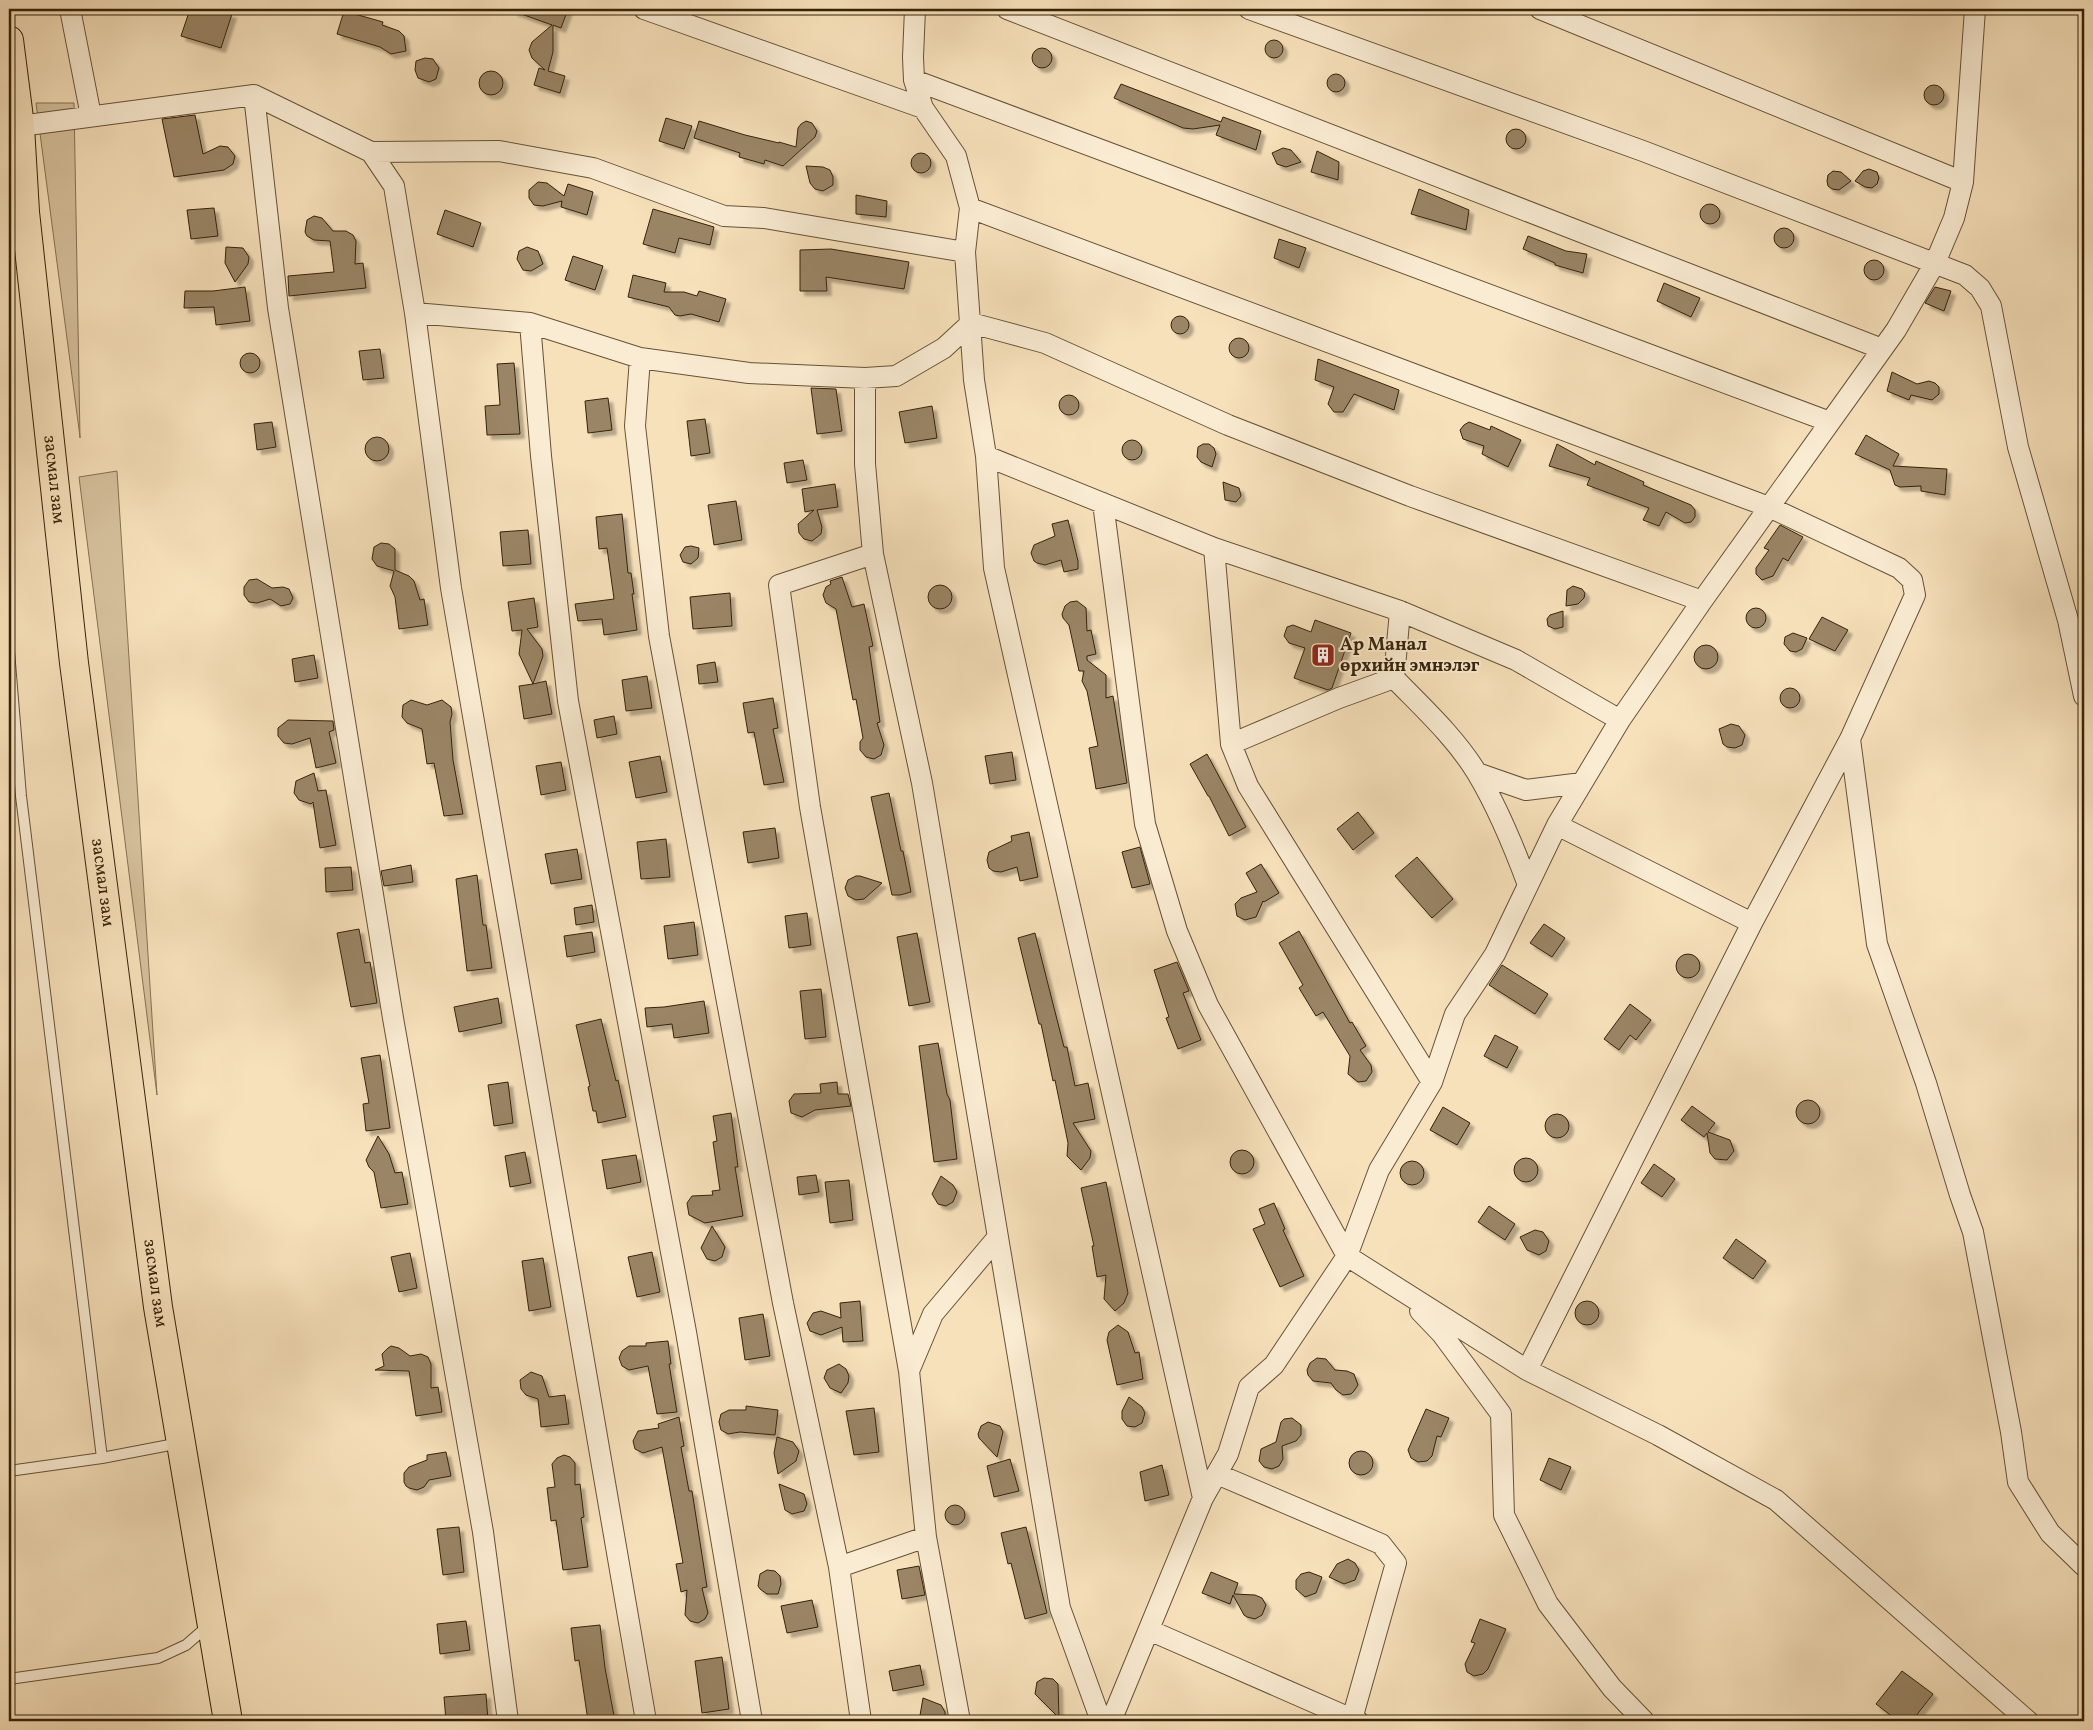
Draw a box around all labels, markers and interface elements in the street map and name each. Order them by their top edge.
street label: засмал зам [37,434,71,525]
place label: Ар Манал өрхийн эмнэлэг [1340,633,1480,679]
building icon: Ар Манал өрхийн эмнэлэг [1310,642,1336,668]
street label: засмал зам [85,837,121,928]
street label: засмал зам [137,1238,174,1329]

